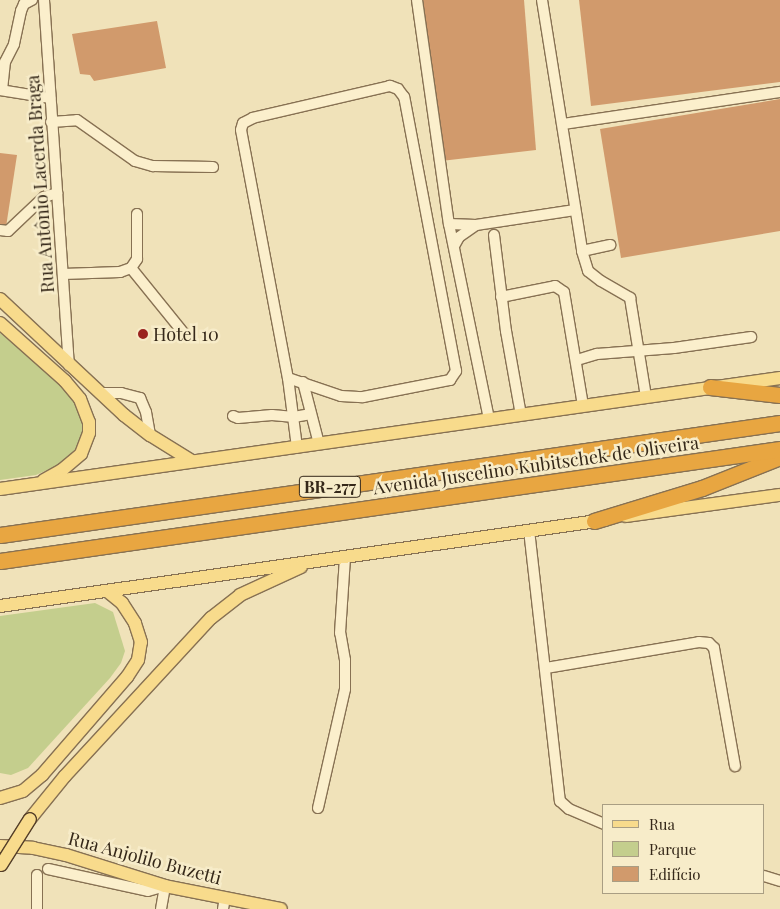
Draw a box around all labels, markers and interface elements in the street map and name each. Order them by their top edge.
street label: Rua Antônio Lacerda Braga [22,74,58,294]
place label: Hotel 10 [153,323,219,345]
marker: Hotel 10 [137,328,149,340]
street label: Avenida Juscelino Kubitschek de Oliveira [372,431,700,499]
road number: BR-277 [299,474,361,501]
legend [602,804,765,894]
text: Rua [649,814,675,834]
street label: Rua Anjolilo Buzetti [66,827,224,889]
text: Parque [649,839,696,859]
text: Edifício [649,864,701,884]

